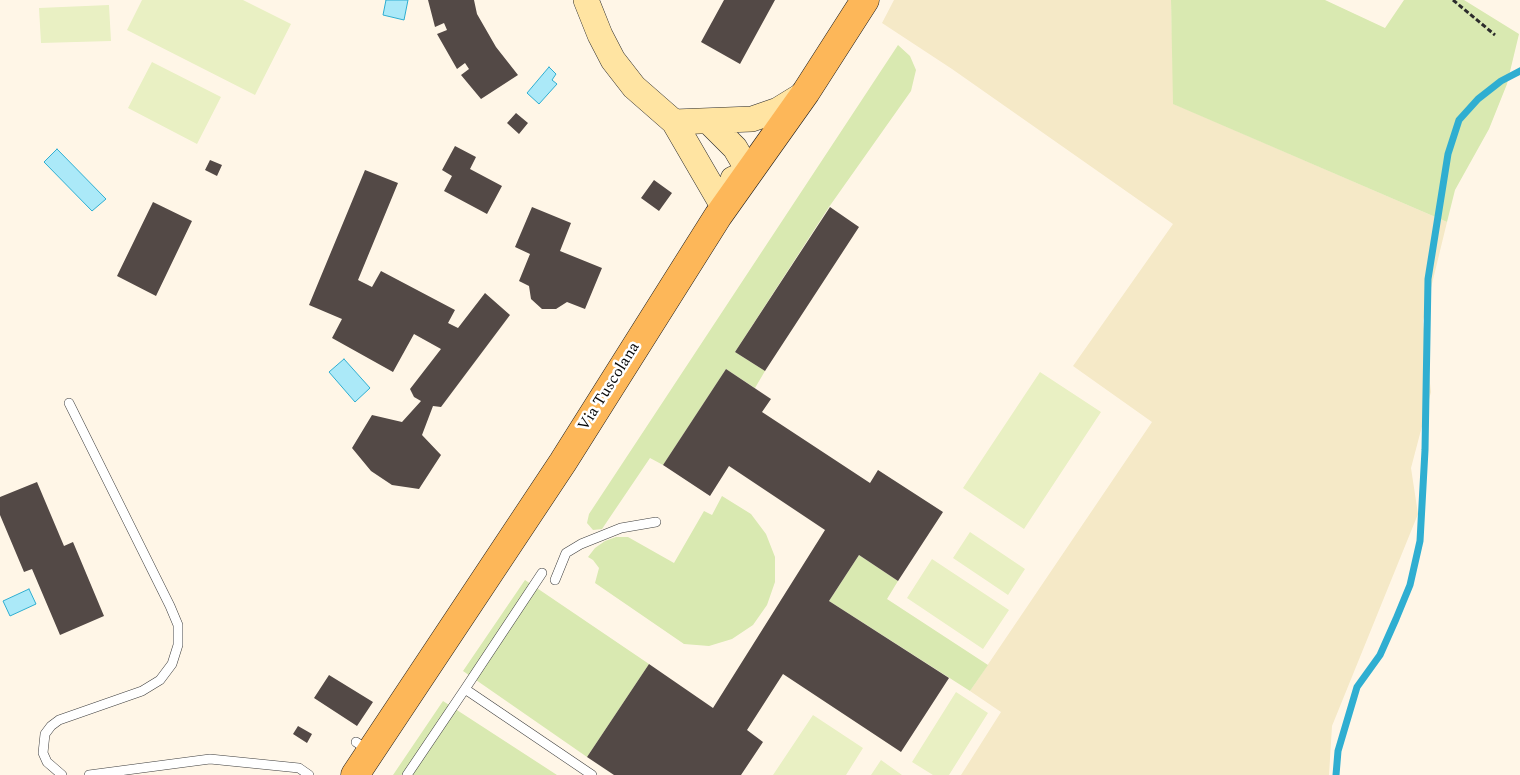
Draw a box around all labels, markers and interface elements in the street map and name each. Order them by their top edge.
street label: Via Tuscolana [575,339,645,435]

